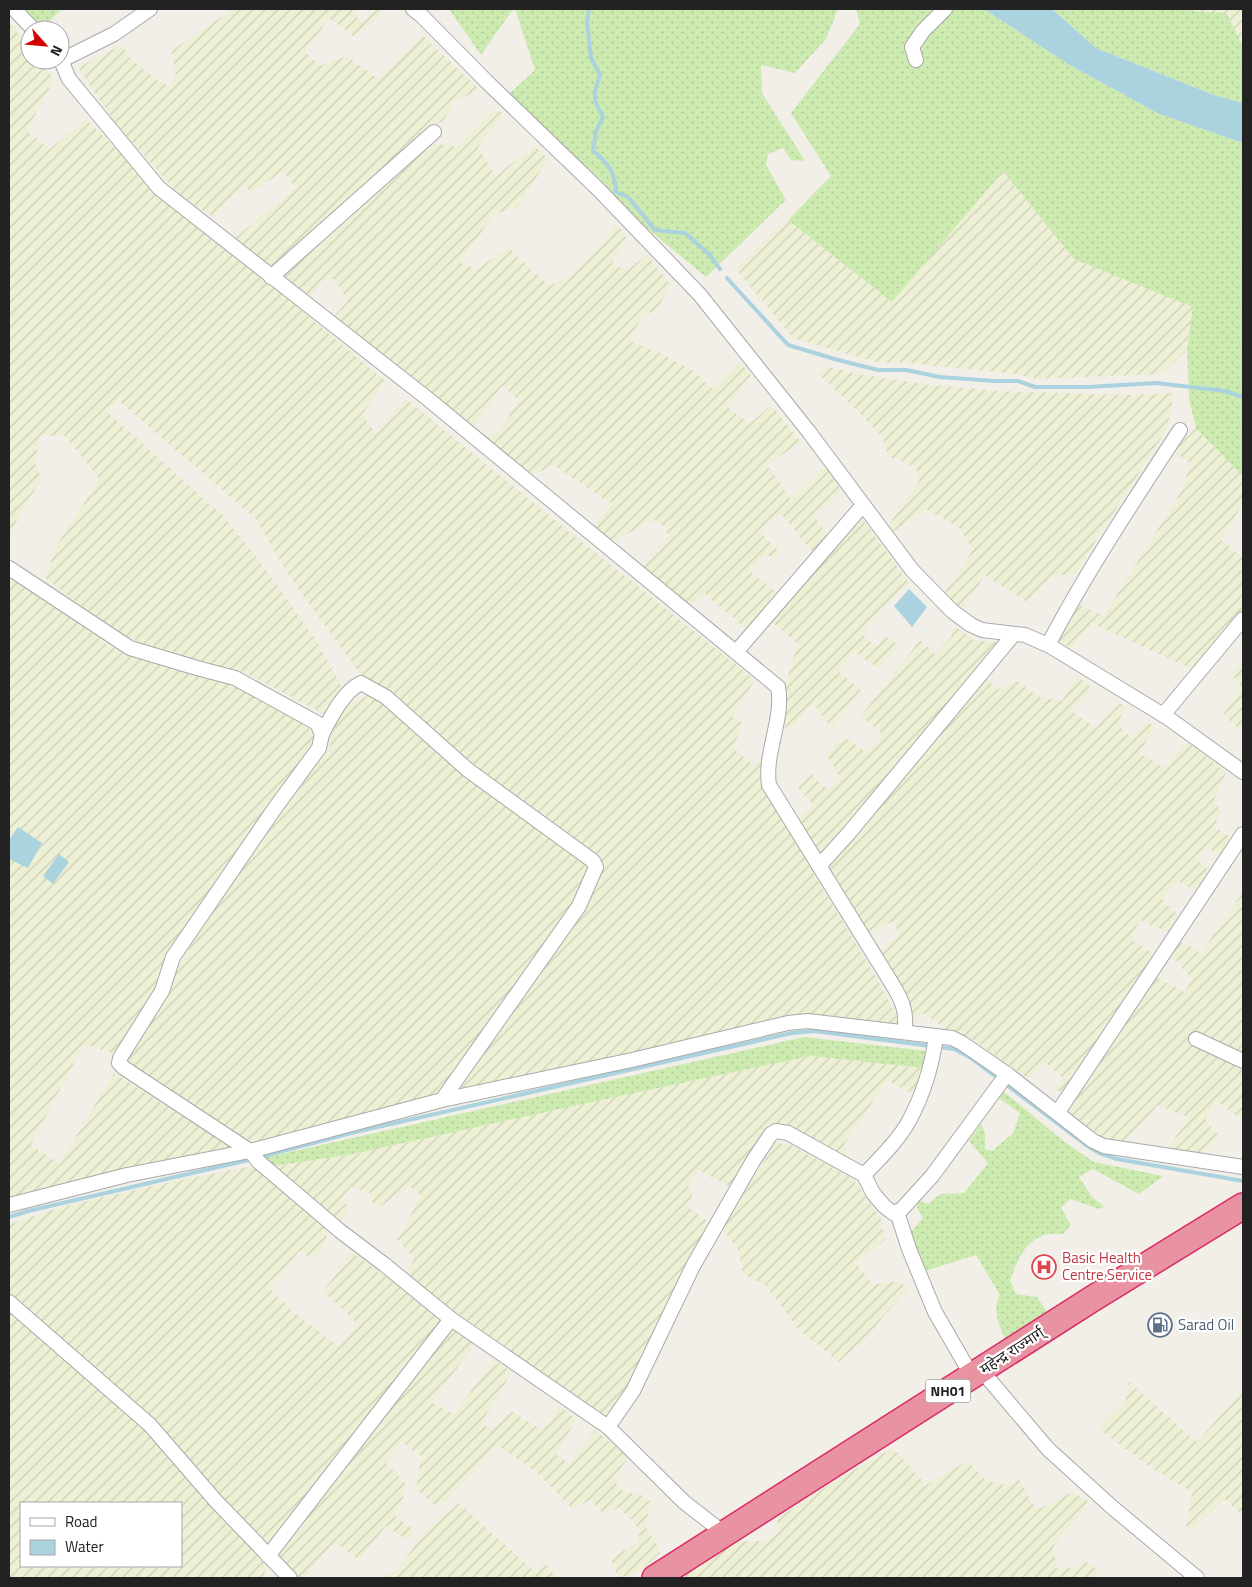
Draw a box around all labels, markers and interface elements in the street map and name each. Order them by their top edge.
north arrow [20,20,70,70]
text: N [45,42,69,60]
place label: Basic Health Centre Service [1062,1246,1152,1286]
hospital icon: Basic Health Centre Service [1031,1254,1057,1280]
fuel station icon: Sarad Oil [1147,1312,1173,1338]
place label: Sarad Oil [1178,1313,1234,1336]
street label: महेन्द्र राज्मार्ग् [975,1320,1050,1380]
road number: NH01 [926,1380,970,1402]
legend [20,1502,182,1567]
text: Road [65,1510,97,1533]
text: Water [65,1535,104,1558]

